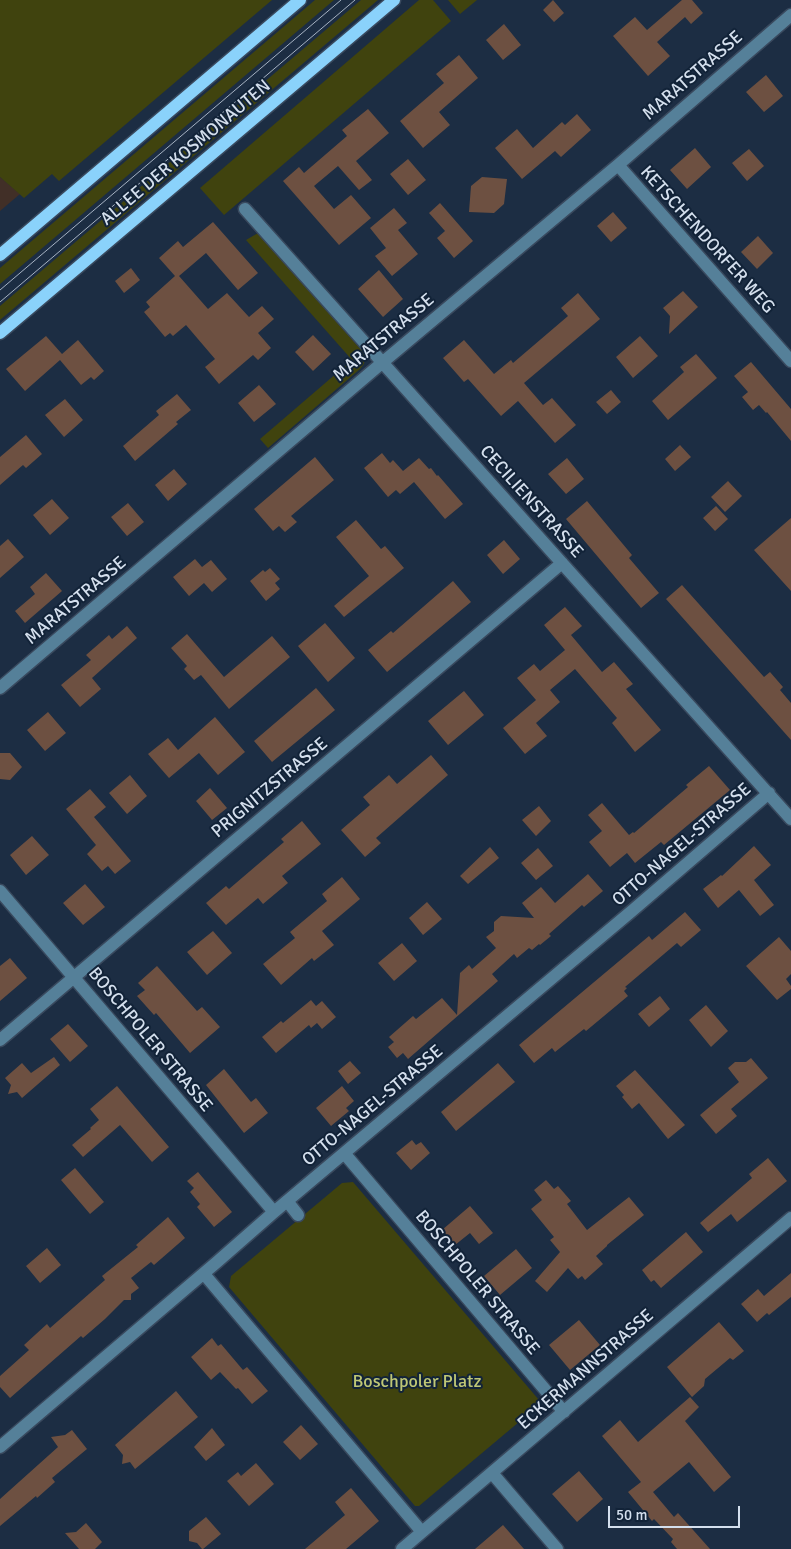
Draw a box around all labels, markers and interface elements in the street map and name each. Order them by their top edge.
street label: MARATSTRASSE [639,27,747,125]
street label: ALLEE DER KOSMONAUTEN [97,76,275,230]
street label: KETSCHENDORFER WEG [635,162,779,318]
street label: MARATSTRASSE [329,289,439,387]
street label: CECILIENSTRASSE [475,441,587,563]
street label: MARATSTRASSE [21,552,131,650]
street label: PRIGNITZSTRASSE [208,733,332,843]
street label: OTTO-NAGEL-STRASSE [608,779,756,911]
street label: BOSCHPOLER STRASSE [83,963,217,1117]
street label: OTTO-NAGEL-STRASSE [298,1041,448,1171]
street label: BOSCHPOLER STRASSE [410,1206,544,1360]
street label: ECKERMANNSTRASSE [514,1305,658,1435]
park label: Boschpoler Platz [352,1371,482,1393]
scale bar [611,1496,744,1528]
text: 50 m [616,1506,647,1524]

